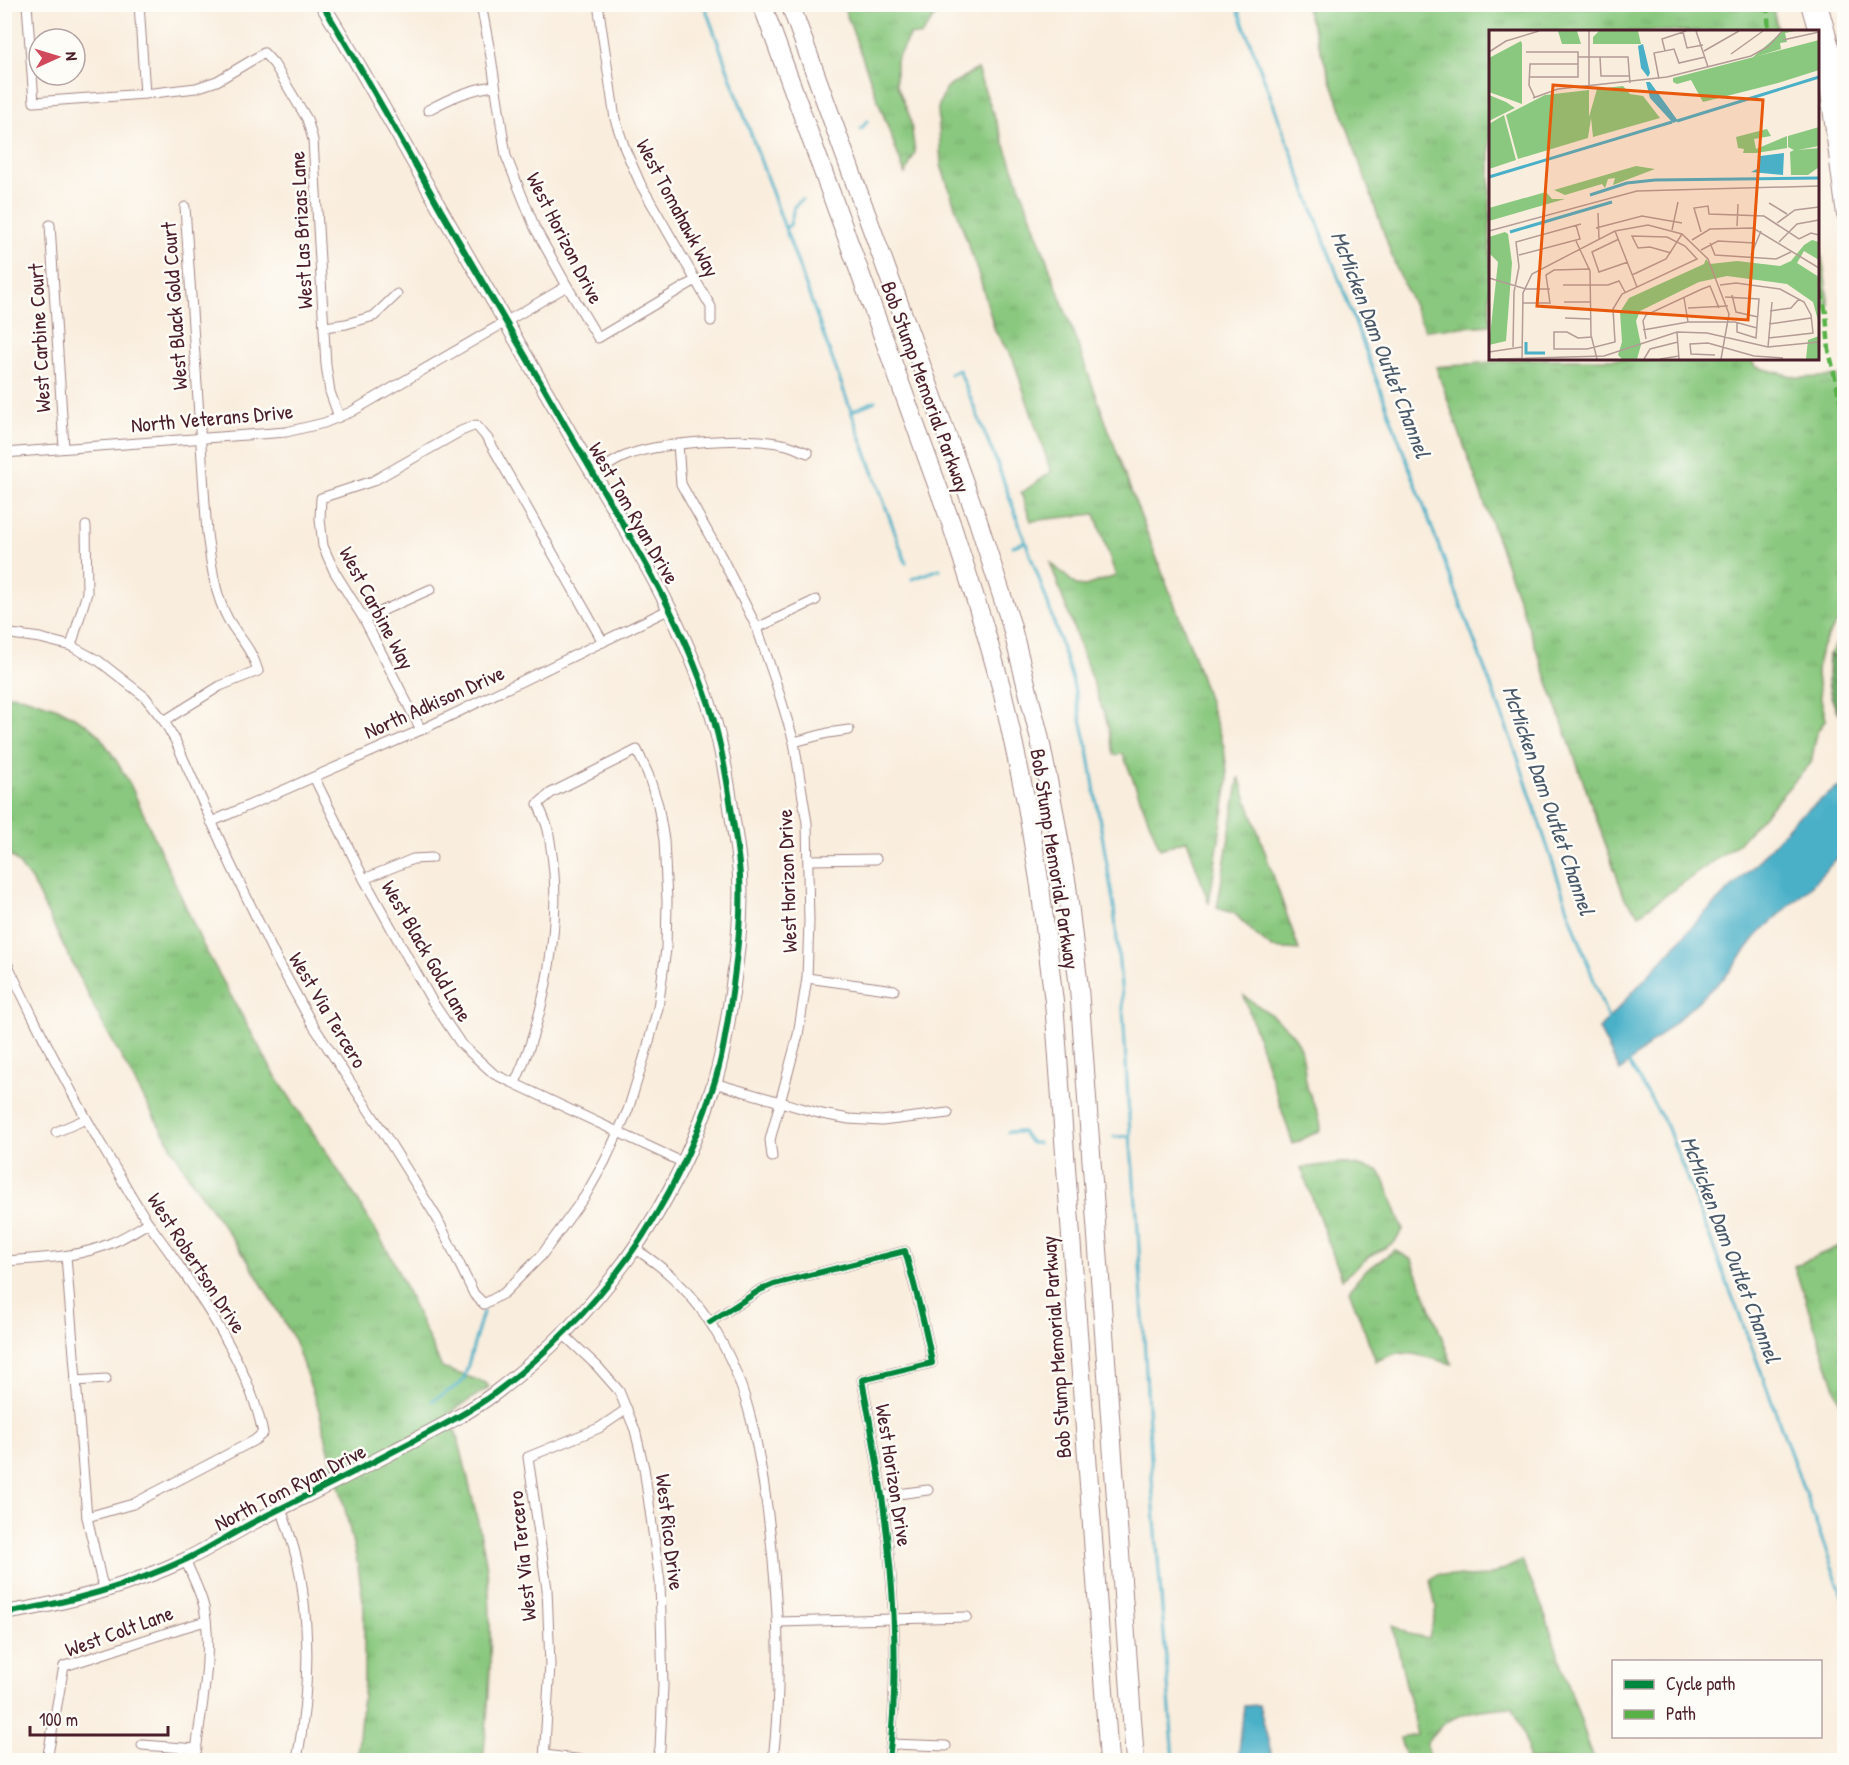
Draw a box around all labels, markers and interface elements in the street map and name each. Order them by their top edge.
north arrow [27,27,87,87]
inset map [1489,30,1819,360]
text: N [61,51,83,61]
street label: West Tomahawk Way [629,134,727,282]
street label: West Las Brizas Lane [282,150,320,310]
street label: West Horizon Drive [519,167,611,309]
street label: West Black Gold Court [154,220,194,391]
water label: McMicken Dam Outlet Channel [1324,226,1438,463]
street label: West Carbine Court [21,262,57,413]
street label: Bob Stump Memorial Parkway [874,277,978,497]
street label: North Veterans Drive [130,396,294,440]
street label: West Tom Ryan Drive [582,437,686,589]
street label: West Carbine Way [332,541,422,675]
street label: North Adkison Drive [359,658,509,746]
water label: McMicken Dam Outlet Channel [1496,681,1603,920]
street label: Bob Stump Memorial Parkway [1023,747,1087,971]
street label: West Horizon Drive [770,809,804,953]
street label: West Black Gold Lane [375,875,479,1027]
street label: West Via Tercero [282,947,374,1073]
water label: McMicken Dam Outlet Channel [1674,1131,1788,1368]
street label: West Robertson Drive [141,1187,253,1339]
street label: Bob Stump Memorial Parkway [1034,1235,1078,1459]
street label: West Horizon Drive [868,1402,920,1548]
street label: North Tom Ryan Drive [209,1436,371,1538]
street label: West Rico Drive [649,1472,691,1592]
street label: West Via Tercero [501,1490,543,1622]
street label: West Colt Lane [61,1598,177,1664]
legend [1612,1660,1822,1738]
text: Cycle path [1666,1671,1736,1696]
scale bar [30,1699,168,1737]
text: Path [1666,1701,1696,1726]
text: 100 m [39,1707,78,1732]

